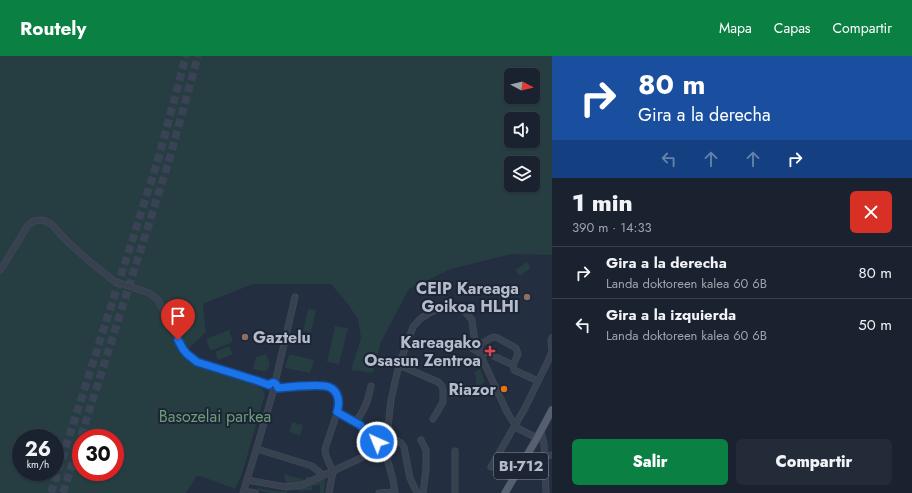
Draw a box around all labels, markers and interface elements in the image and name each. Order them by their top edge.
text: Routely [20,15,86,42]
text: Mapa [719,18,752,38]
text: Capas [774,18,811,38]
text: Compartir [833,18,892,38]
text: 80 m [638,64,705,105]
north arrow [504,68,540,104]
map controls [504,68,540,192]
icon: right [572,72,624,124]
text: Gira a la derecha [638,102,771,128]
button: sound [504,112,540,148]
icon: left [658,148,680,170]
icon: ahead [700,148,722,170]
icon: ahead [742,148,764,170]
icon: right [784,148,806,170]
button: layers [504,156,540,192]
text: 1 min [572,185,633,220]
button: close [850,191,892,233]
text: 390 m · 14:33 [572,218,652,237]
text: Gira a la derecha [606,252,727,274]
icon: right [572,262,594,284]
text: 80 m [859,262,892,284]
text: Landa doktoreen kalea 60 6B [606,274,767,293]
place label: CEIP Kareaga Goikoa HLHI [416,277,519,318]
marker: CEIP Kareaga Goikoa HLHI [522,292,532,302]
pin [161,299,195,340]
text: Gira a la izquierda [606,304,736,326]
icon: arrive [167,305,189,327]
icon: left [572,314,594,336]
text: 50 m [858,314,892,336]
place label: Gaztelu [253,326,311,349]
text: Landa doktoreen kalea 60 6B [606,326,767,345]
place label: Kareagako Osasun Zentroa [364,331,481,372]
marker: Gaztelu [240,332,250,342]
marker: Kareagako Osasun Zentroa [484,345,496,357]
place label: Riazor [448,378,496,401]
marker: Riazor [499,384,509,394]
park label: Basozelai parkea [159,405,271,428]
position arrow [356,421,398,463]
speed limit sign: 30 [72,429,124,481]
text: 26 [25,435,51,464]
button: Salir [572,439,728,485]
button: Compartir [736,439,892,485]
road number: BI-712 [494,453,548,479]
text: km/h [27,457,49,472]

